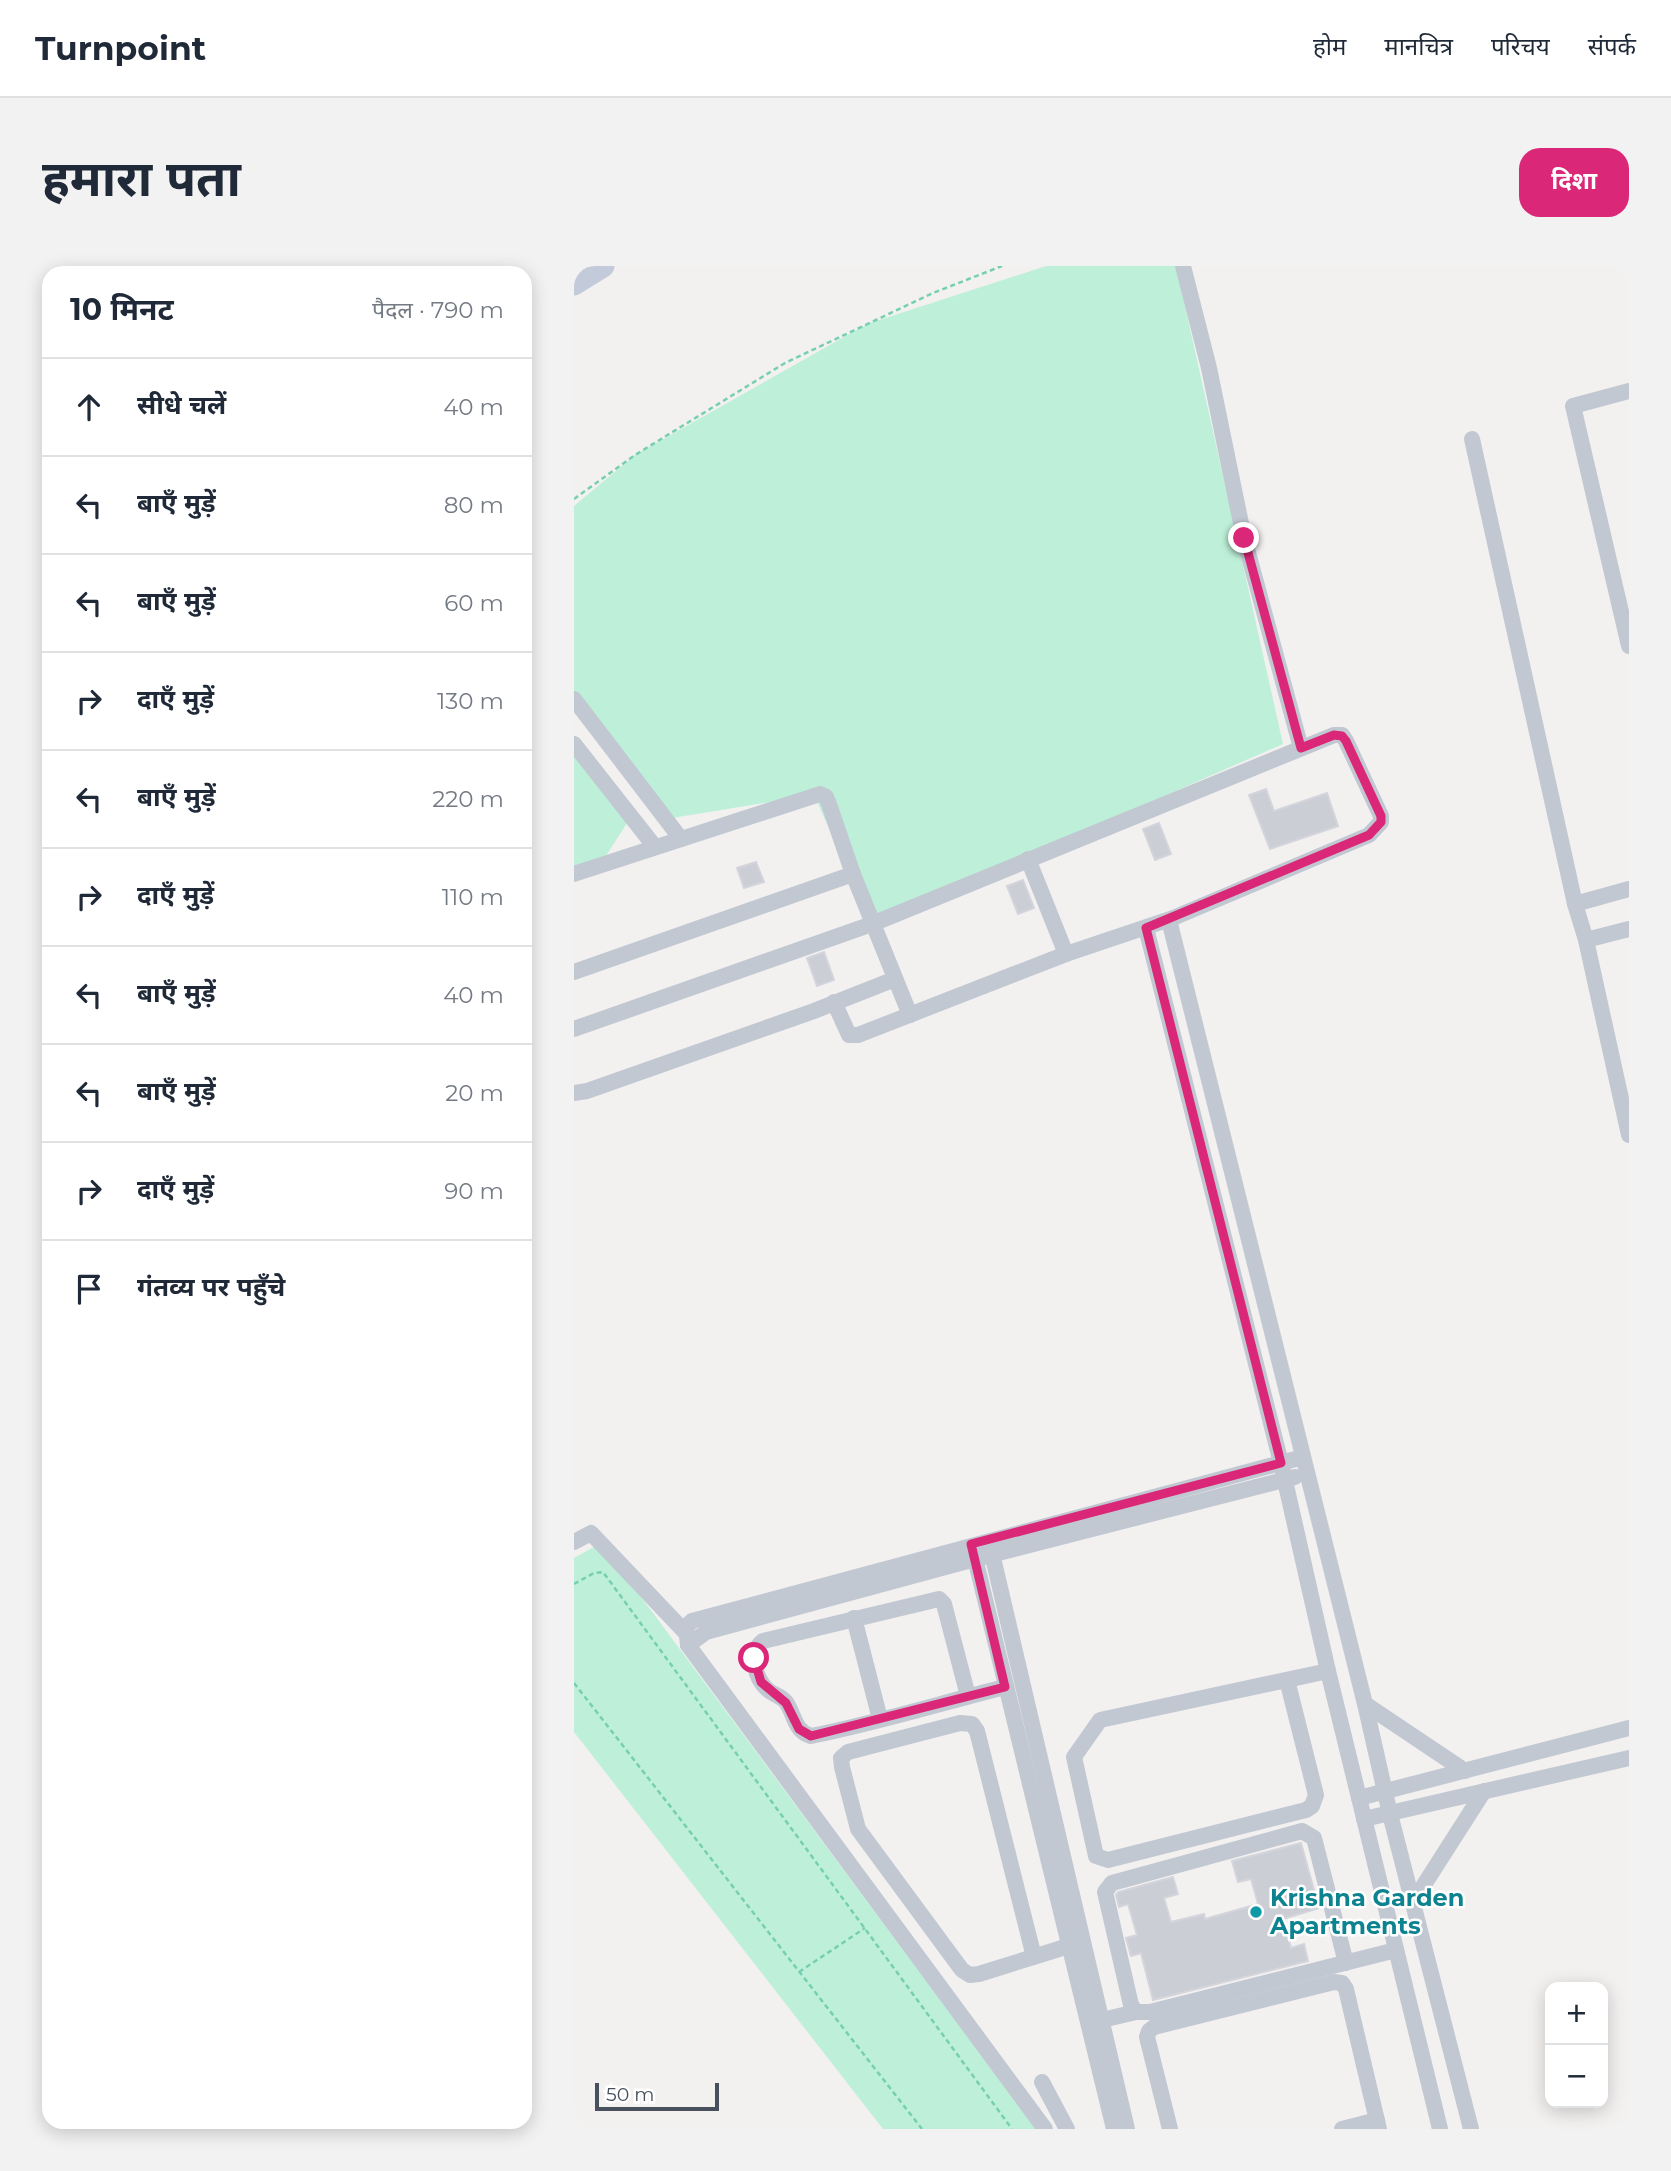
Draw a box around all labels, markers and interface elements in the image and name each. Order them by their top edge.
text: Turnpoint [35,28,206,68]
text: होम [1313,32,1346,61]
text: मानचित्र [1384,32,1453,61]
text: परिचय [1491,32,1550,61]
text: संपर्क [1588,32,1636,61]
button: दिशा [1519,148,1629,217]
text: हमारा पता [42,149,241,208]
text: 10 मिनट [70,291,174,328]
text: पैदल · 790 m [372,296,504,324]
icon: ahead [70,388,108,426]
text: सीधे चलें [137,389,226,421]
text: 40 m [443,393,504,421]
icon: left [70,486,108,524]
text: बाएँ मुड़ें [137,487,216,519]
text: 80 m [444,491,504,519]
route end [1228,522,1259,553]
icon: left [70,584,108,622]
text: बाएँ मुड़ें [137,585,216,617]
text: 60 m [444,589,504,617]
icon: right [70,682,108,720]
text: दाएँ मुड़ें [137,683,214,715]
text: 130 m [437,687,504,715]
icon: left [70,780,108,818]
text: बाएँ मुड़ें [137,781,216,813]
text: 220 m [432,785,504,813]
icon: right [70,878,108,916]
text: दाएँ मुड़ें [137,879,214,911]
text: 110 m [442,883,504,911]
icon: left [70,976,108,1014]
text: बाएँ मुड़ें [137,977,216,1009]
text: 40 m [443,981,504,1009]
icon: left [70,1074,108,1112]
text: बाएँ मुड़ें [137,1075,216,1107]
text: 20 m [445,1079,504,1107]
icon: right [70,1172,108,1210]
text: दाएँ मुड़ें [137,1173,214,1205]
text: 90 m [444,1177,504,1205]
icon: arrive [70,1270,108,1308]
text: गंतव्य पर पहुँचे [137,1271,285,1303]
route start [738,1642,769,1673]
place label: Krishna Garden Apartments [1269,1883,1464,1940]
marker: Krishna Garden Apartments [1248,1904,1264,1920]
map controls [1545,1982,1608,2108]
button: + [1545,1982,1608,2045]
button: − [1545,2045,1608,2108]
scale bar [595,2080,719,2112]
text: 50 m [606,2083,654,2106]

